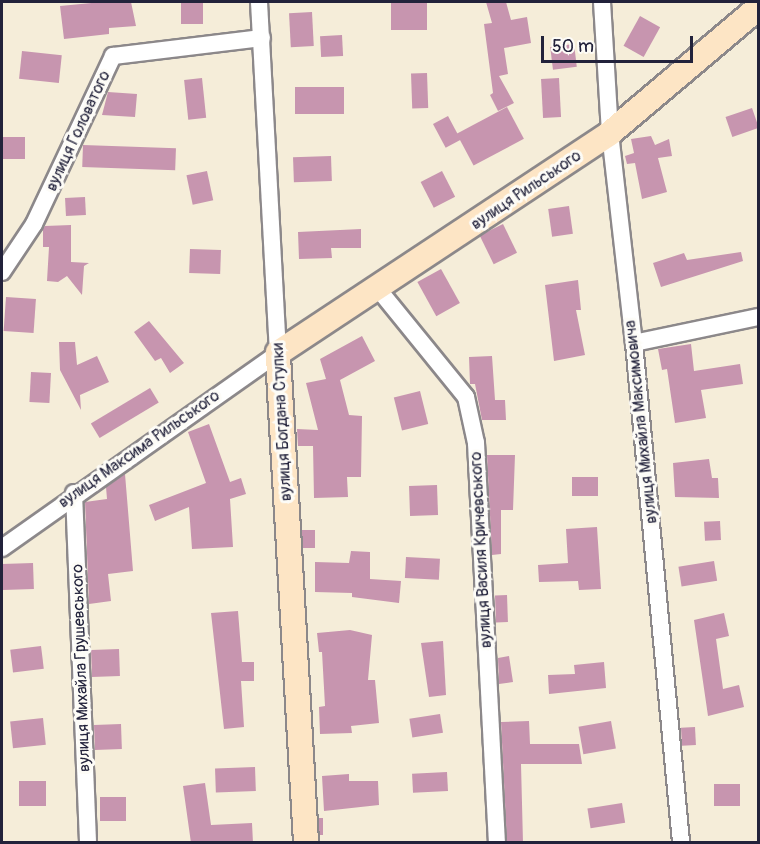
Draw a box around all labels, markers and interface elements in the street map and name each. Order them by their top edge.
scale bar [544,24,696,62]
text: 50 m [552,35,594,58]
street label: вулиця Головатого [42,68,114,194]
street label: вулиця Рильського [467,146,585,234]
street label: вулиця Михайла Максимовича [621,319,661,525]
street label: вулиця Богдана Ступки [268,342,296,502]
street label: вулиця Максима Рильського [55,386,223,512]
street label: вулиця Василя Кричевського [466,451,496,649]
street label: вулиця Михайла Грушевського [68,564,94,772]

